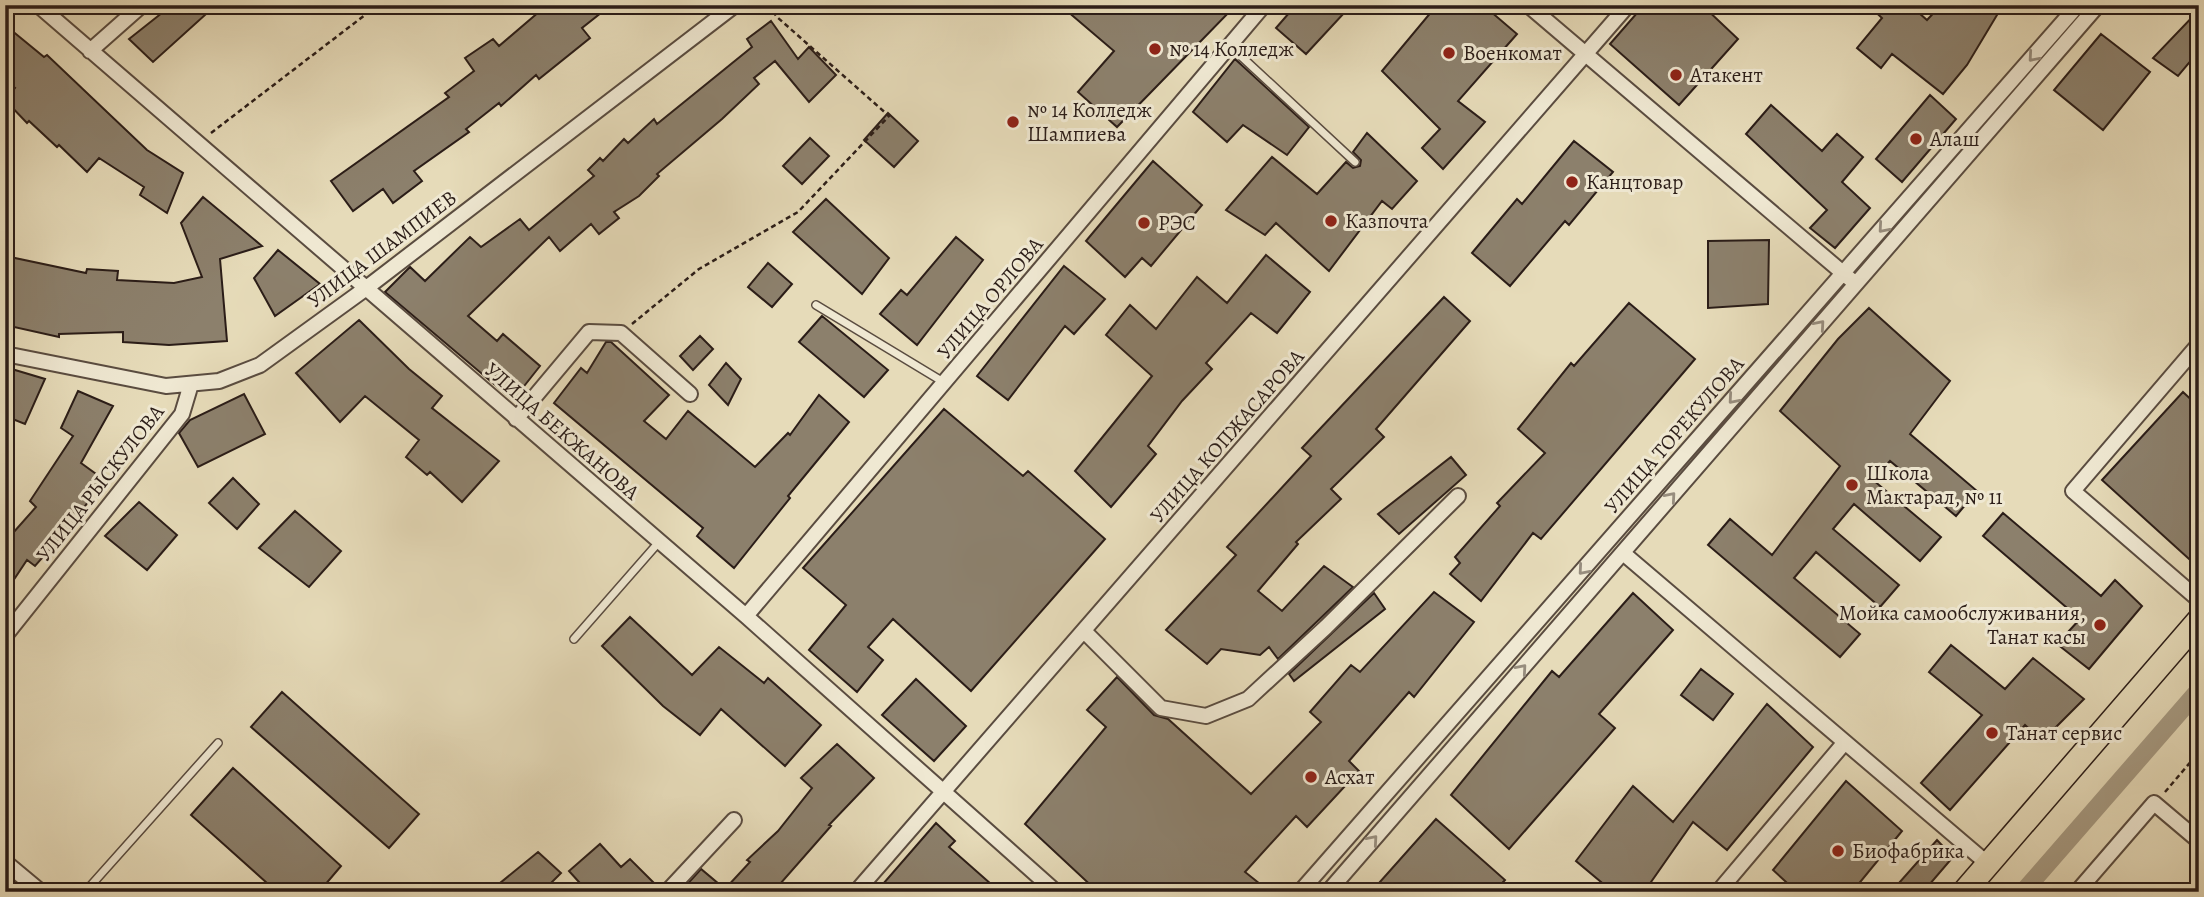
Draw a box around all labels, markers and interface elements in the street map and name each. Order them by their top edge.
place label: № 14 Колледж [1169,35,1294,63]
place label: Военкомат [1463,39,1562,67]
marker: № 14 Колледж [1147,41,1163,57]
marker: Военкомат [1441,45,1457,61]
one-way arrow [2029,48,2041,61]
place label: Атакент [1689,61,1763,89]
marker: Атакент [1668,67,1684,83]
place label: № 14 Колледж Шампиева [1027,96,1152,148]
marker: № 14 Колледж Шампиева [1005,114,1021,130]
place label: Алаш [1929,125,1980,153]
marker: Алаш [1908,131,1924,147]
place label: Канцтовар [1586,168,1683,196]
marker: Канцтовар [1564,174,1580,190]
street label: УЛИЦА ШАМПИЕВ [302,184,462,314]
place label: Казпочта [1345,207,1429,235]
place label: РЭС [1158,209,1196,237]
marker: Казпочта [1323,213,1339,229]
marker: РЭС [1136,215,1152,231]
one-way arrow [1879,220,1891,233]
street label: УЛИЦА ОРЛОВА [931,231,1050,365]
one-way arrow [1812,320,1824,333]
street label: УЛИЦА КОПЖАСАРОВА [1144,343,1311,529]
street label: УЛИЦА ТОРЕКУЛОВА [1598,350,1751,519]
street label: УЛИЦА БЕКЖАНОВА [479,356,646,507]
one-way arrow [1729,391,1741,404]
street label: УЛИЦА РЫСКУЛОВА [30,398,171,567]
place label: Школа Мактарал, № 11 [1866,459,2003,511]
marker: Школа Мактарал, № 11 [1844,477,1860,493]
one-way arrow [1663,492,1675,505]
one-way arrow [1579,562,1591,575]
place label: Мойка самообслуживания, Танат касы [1839,599,2086,651]
marker: Мойка самообслуживания, Танат касы [2092,617,2108,633]
one-way arrow [1514,664,1526,677]
place label: Танат сервис [2006,719,2122,747]
marker: Танат сервис [1984,725,2000,741]
place label: Асхат [1324,763,1375,791]
marker: Асхат [1303,769,1319,785]
one-way arrow [1365,836,1377,849]
place label: Биофабрика [1852,837,1965,865]
marker: Биофабрика [1830,843,1846,859]

